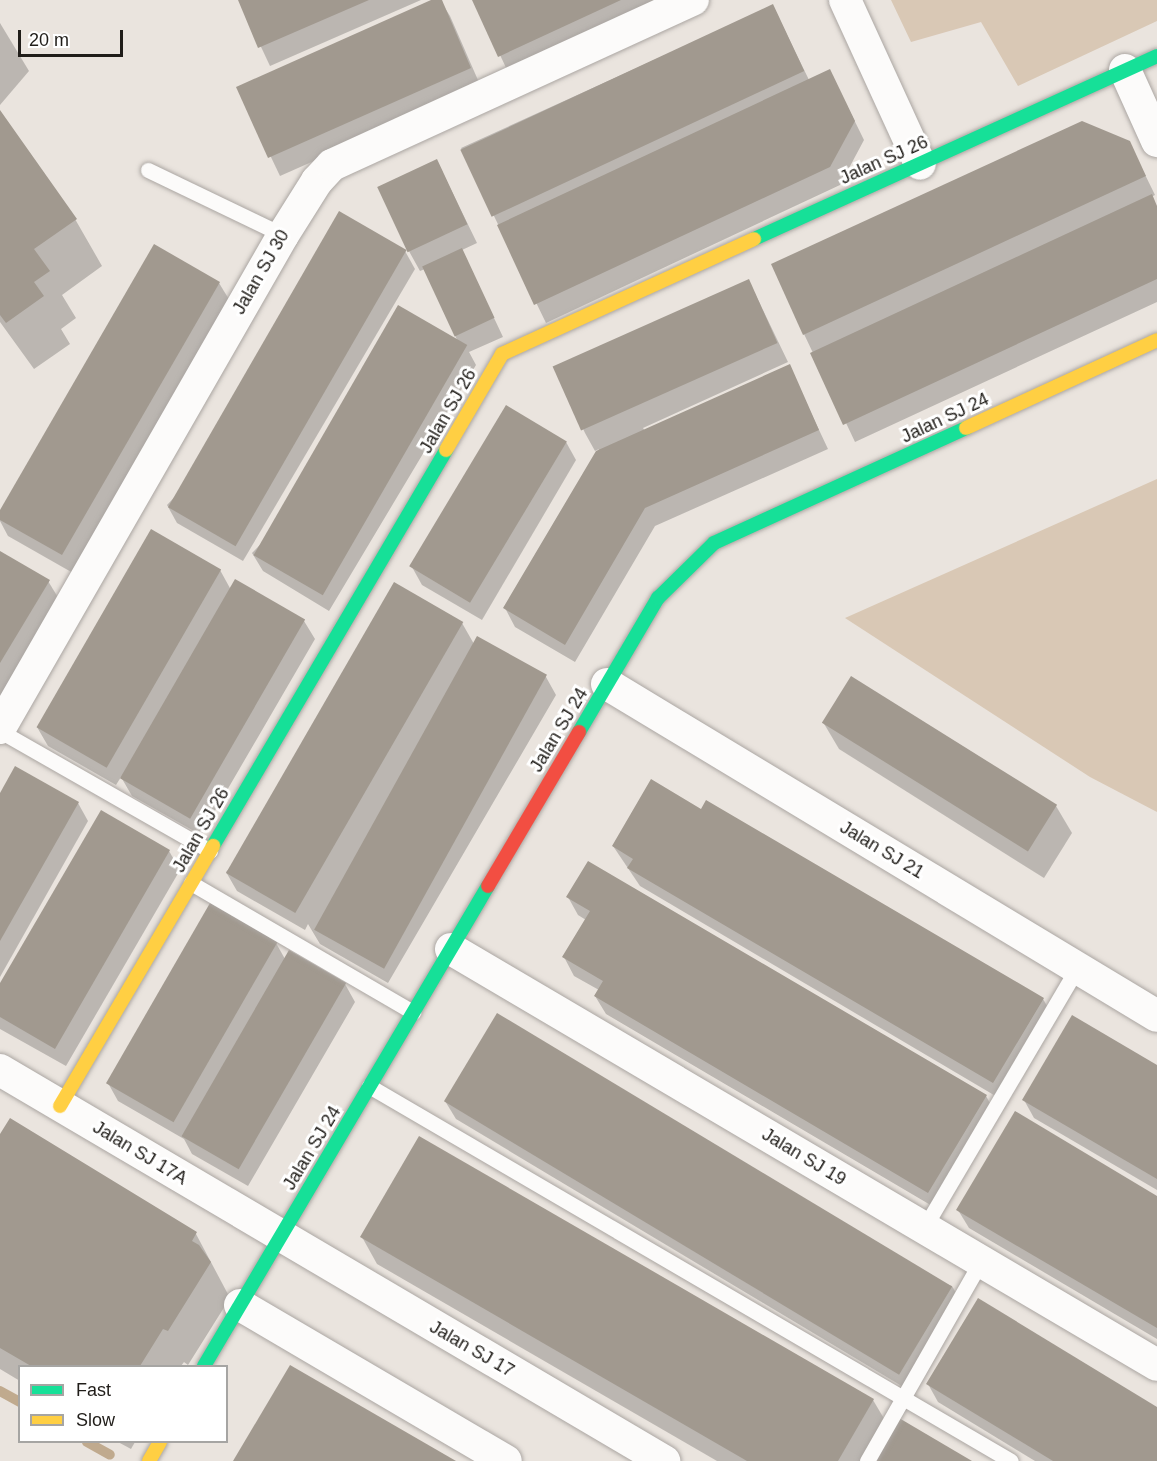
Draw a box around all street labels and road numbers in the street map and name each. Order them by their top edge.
street label: Jalan SJ 26 [837,131,931,189]
street label: Jalan SJ 30 [228,226,294,318]
street label: Jalan SJ 26 [415,365,481,457]
street label: Jalan SJ 24 [898,388,992,448]
street label: Jalan SJ 24 [526,684,592,776]
street label: Jalan SJ 26 [168,784,234,876]
street label: Jalan SJ 21 [836,817,928,883]
street label: Jalan SJ 24 [279,1102,345,1194]
street label: Jalan SJ 17A [89,1116,191,1190]
street label: Jalan SJ 19 [758,1124,850,1190]
street label: Jalan SJ 17 [426,1316,518,1382]

